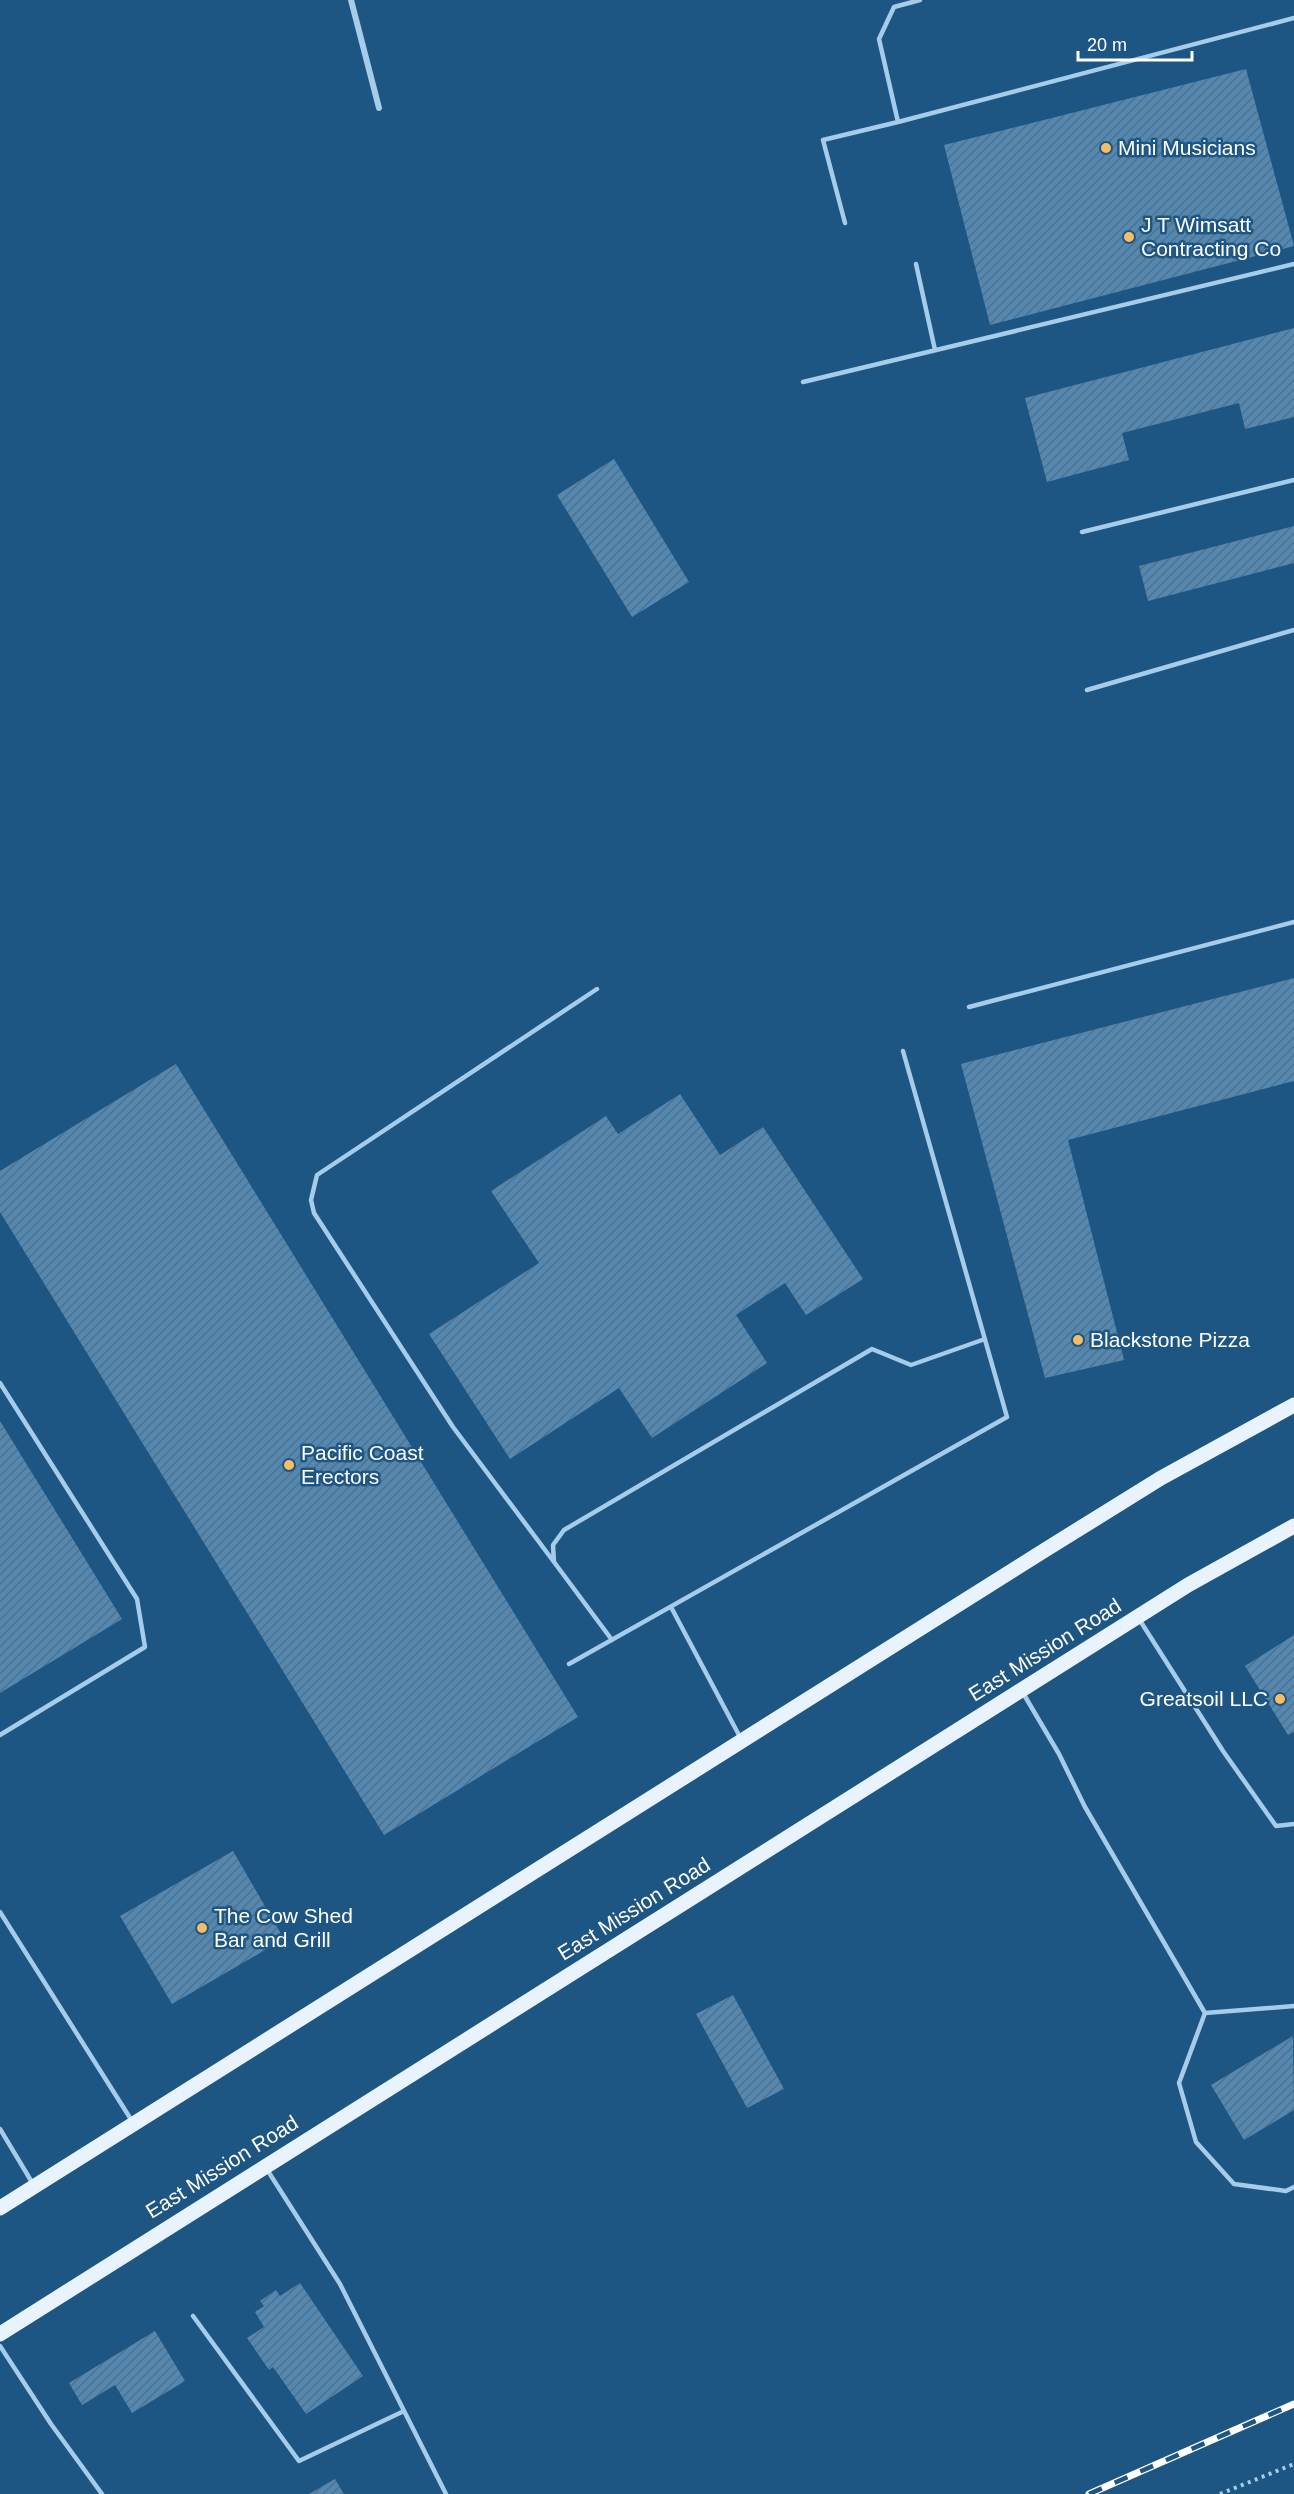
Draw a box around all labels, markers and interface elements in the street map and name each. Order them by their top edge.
scale bar [1078,24,1192,62]
text: 20 m [1087,35,1127,55]
place label: Mini Musicians [1118,136,1256,159]
marker: Mini Musicians [1099,141,1113,155]
place label: J T Wimsatt Contracting Co [1141,213,1281,260]
marker: J T Wimsatt Contracting Co [1122,230,1136,244]
place label: Blackstone Pizza [1090,1328,1250,1351]
marker: Blackstone Pizza [1071,1333,1085,1347]
place label: Pacific Coast Erectors [301,1441,424,1488]
marker: Pacific Coast Erectors [282,1458,296,1472]
street label: East Mission Road [964,1593,1125,1706]
place label: Greatsoil LLC [1140,1687,1268,1710]
marker: Greatsoil LLC [1273,1692,1287,1706]
street label: East Mission Road [553,1852,714,1965]
place label: The Cow Shed Bar and Grill [214,1904,353,1951]
marker: The Cow Shed Bar and Grill [195,1921,209,1935]
street label: East Mission Road [141,2110,302,2223]

